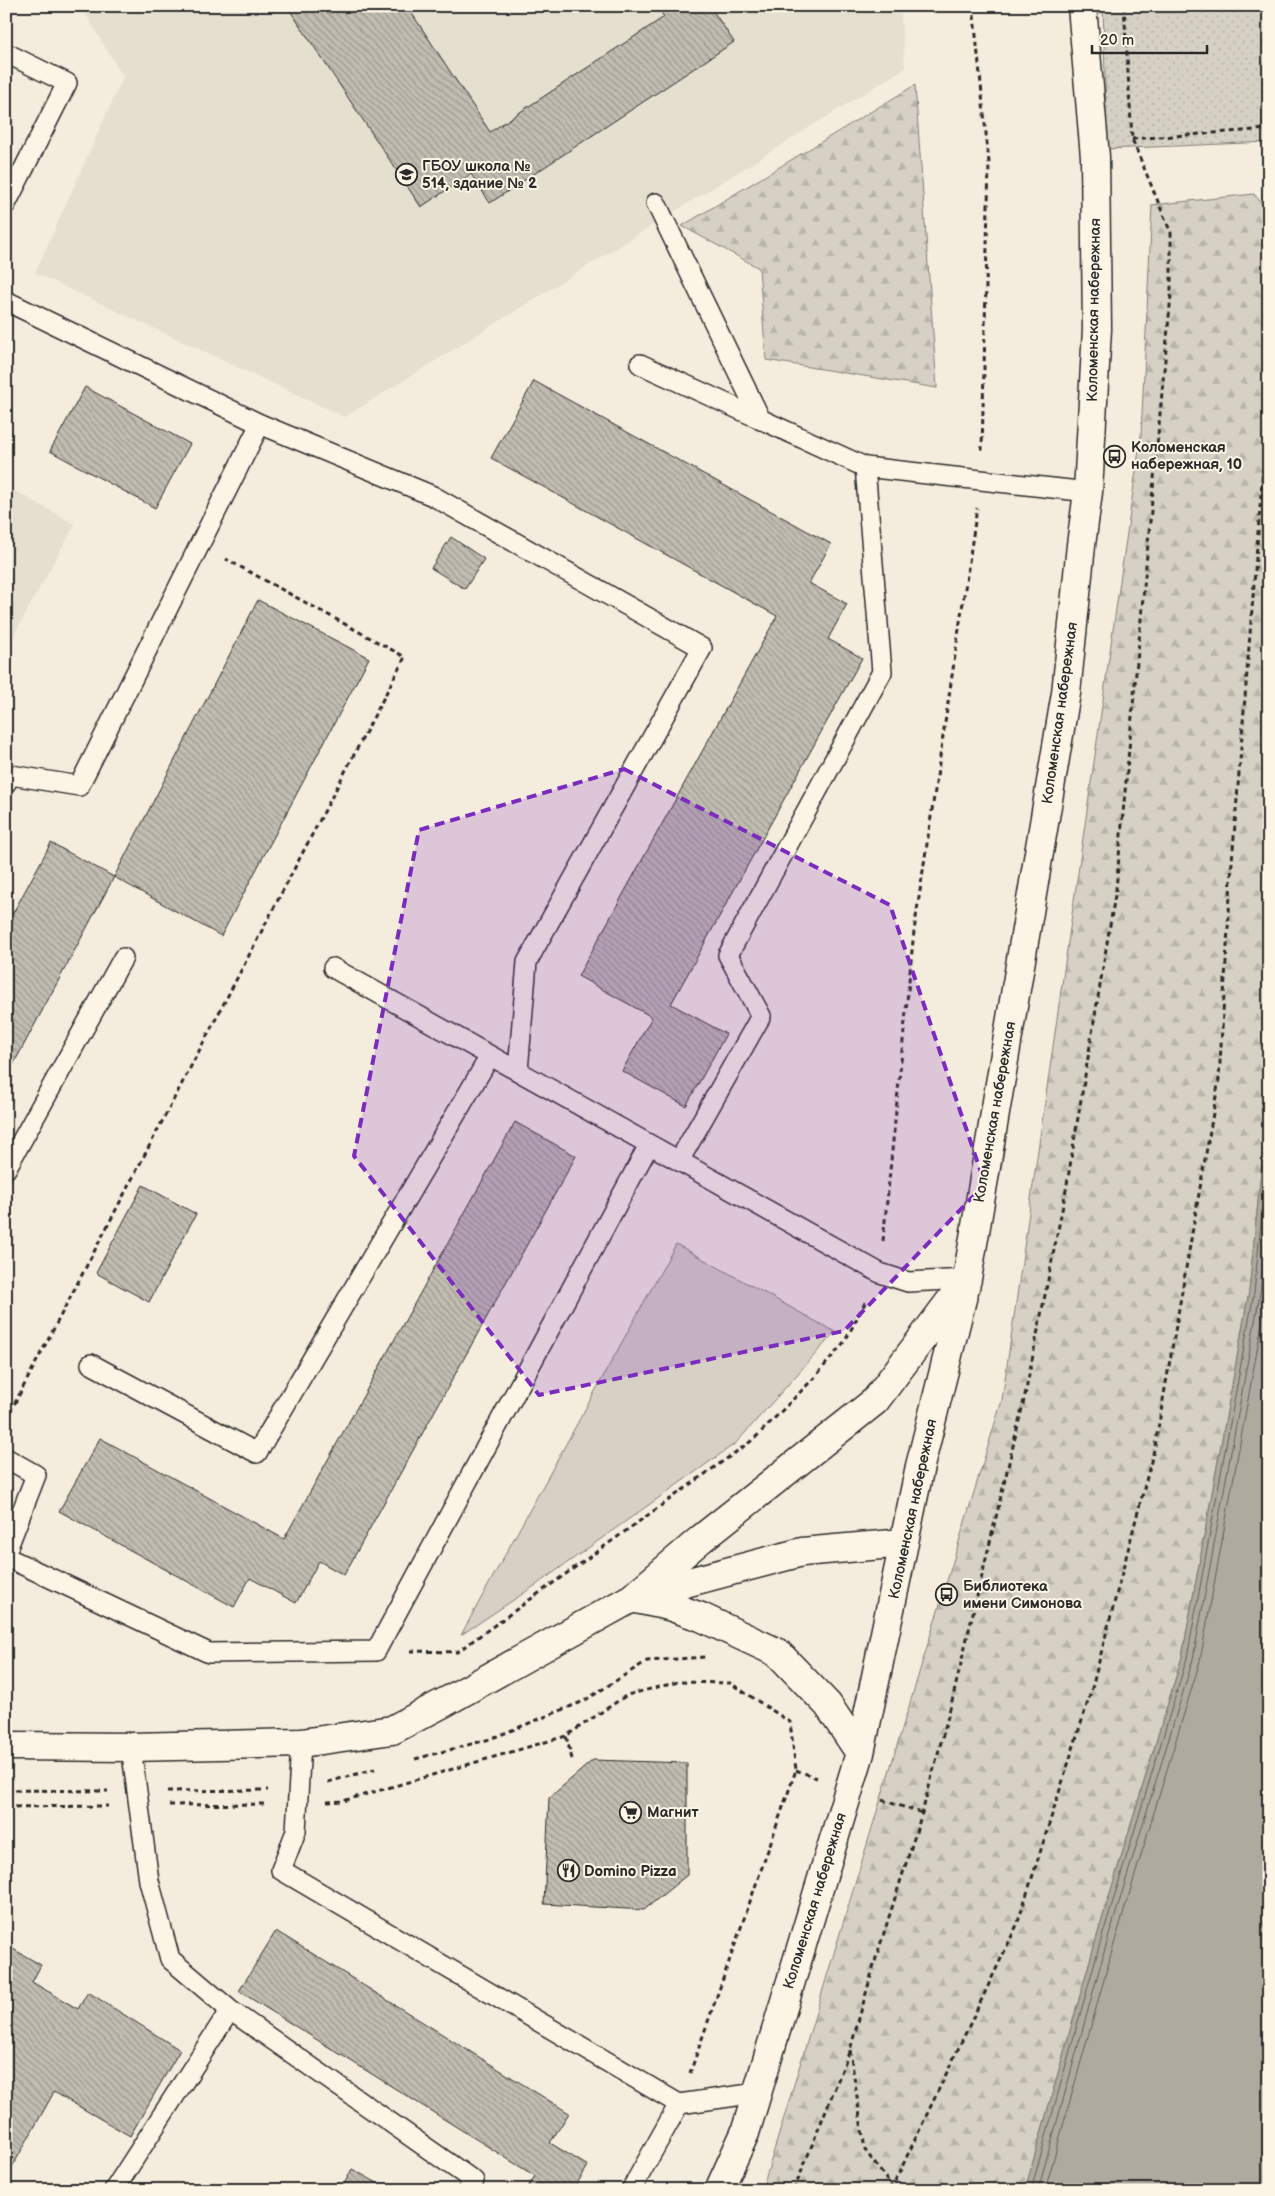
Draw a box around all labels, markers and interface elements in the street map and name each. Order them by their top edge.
scale bar [1092,22,1208,54]
text: 20 m [1100,31,1134,50]
place label: ГБОУ школа № 514, здание № 2 [422,157,537,193]
school or university icon: ГБОУ школа № 514, здание № 2 [394,163,418,187]
street label: Коломенская набережная [1083,218,1105,402]
place label: Коломенская набережная, 10 [1131,438,1242,474]
bus stop icon: Коломенская набережная, 10 [1103,444,1127,468]
street label: Коломенская набережная [1038,621,1082,805]
street label: Коломенская набережная [970,1020,1020,1204]
street label: Коломенская набережная [885,1417,941,1601]
place label: Библиотека имени Симонова [963,1577,1082,1613]
bus stop icon: Библиотека имени Симонова [935,1583,959,1607]
supermarket icon: Магнит [619,1800,643,1824]
place label: Магнит [647,1803,699,1822]
street label: Коломенская набережная [779,1810,851,1992]
restaurant icon: Domino Pizza [556,1859,580,1883]
place label: Domino Pizza [584,1862,677,1881]

